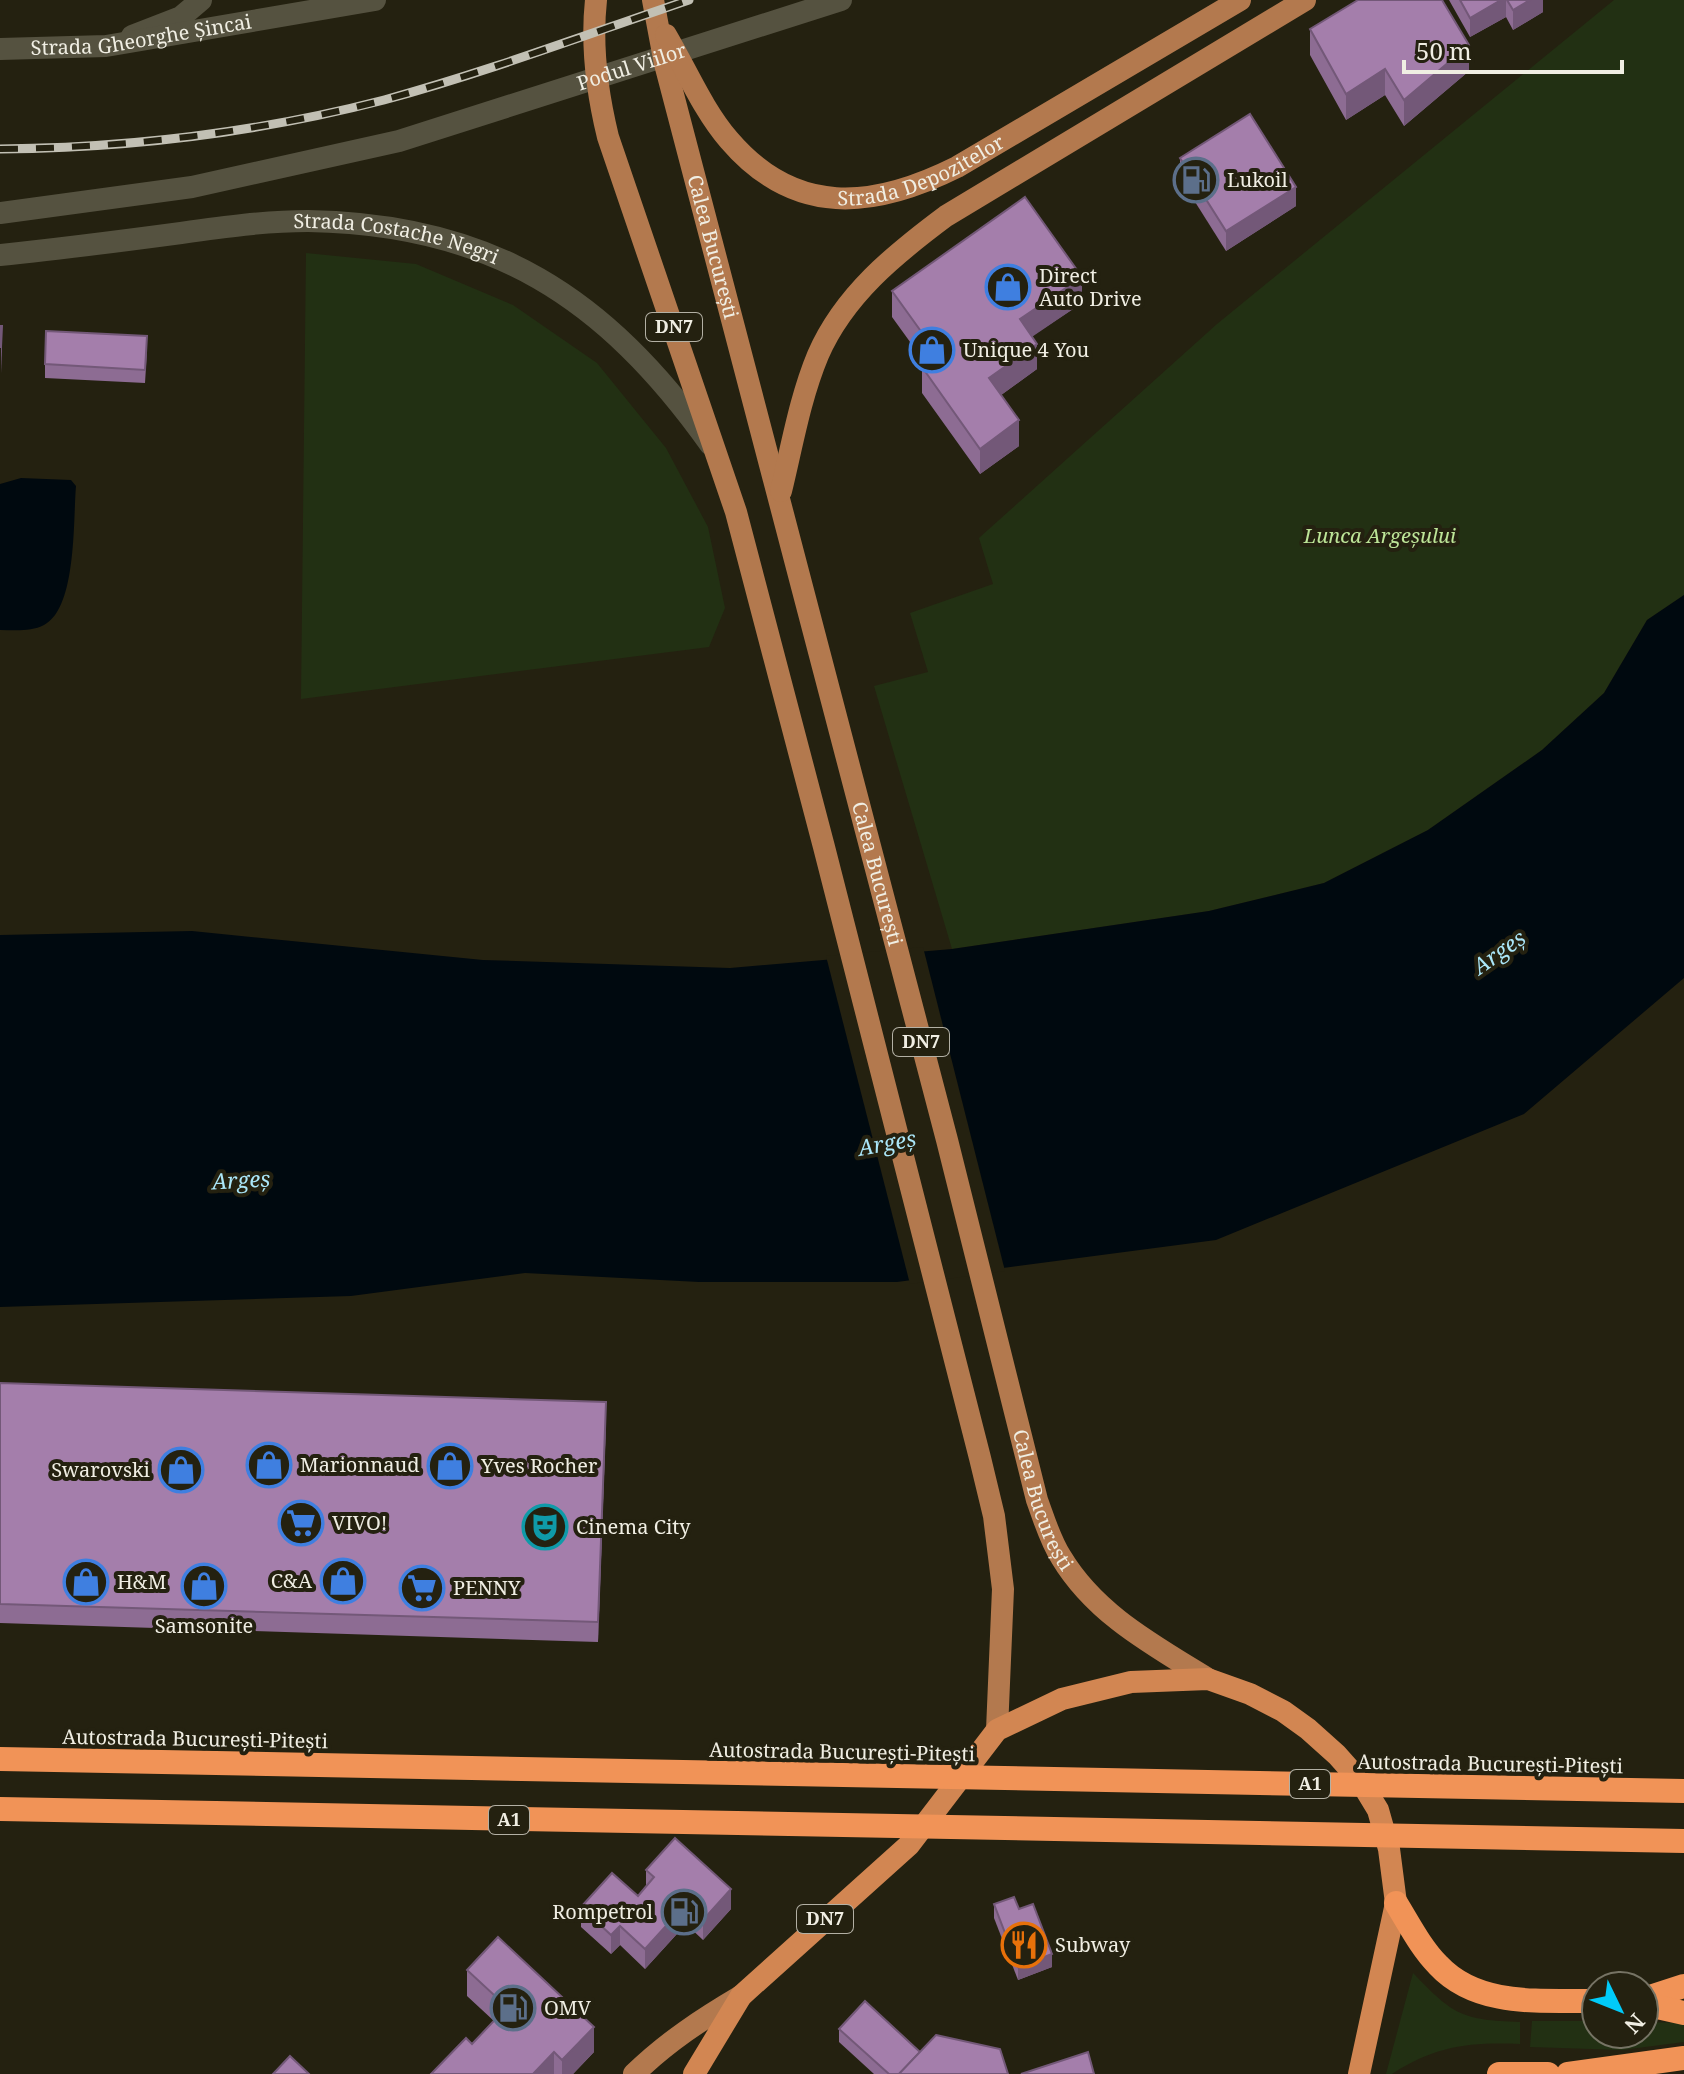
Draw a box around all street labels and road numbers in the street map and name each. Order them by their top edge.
street label: Strada Gheorghe Șincai [30,7,254,61]
street label: Podul Viilor [573,36,690,96]
street label: Strada Depozitelor [837,128,1009,211]
street label: Calea București [682,172,745,322]
street label: Strada Costache Negri [293,207,504,270]
road number: DN7 [646,313,702,341]
street label: Calea București [846,798,910,949]
road number: DN7 [893,1028,949,1056]
street label: Calea București [1007,1426,1080,1576]
street label: Autostrada București-Pitești [62,1723,329,1754]
street label: Autostrada București-Pitești [709,1736,976,1767]
street label: Autostrada București-Pitești [1357,1748,1624,1779]
road number: A1 [1290,1770,1330,1798]
road number: A1 [489,1806,529,1834]
road number: DN7 [797,1905,853,1933]

